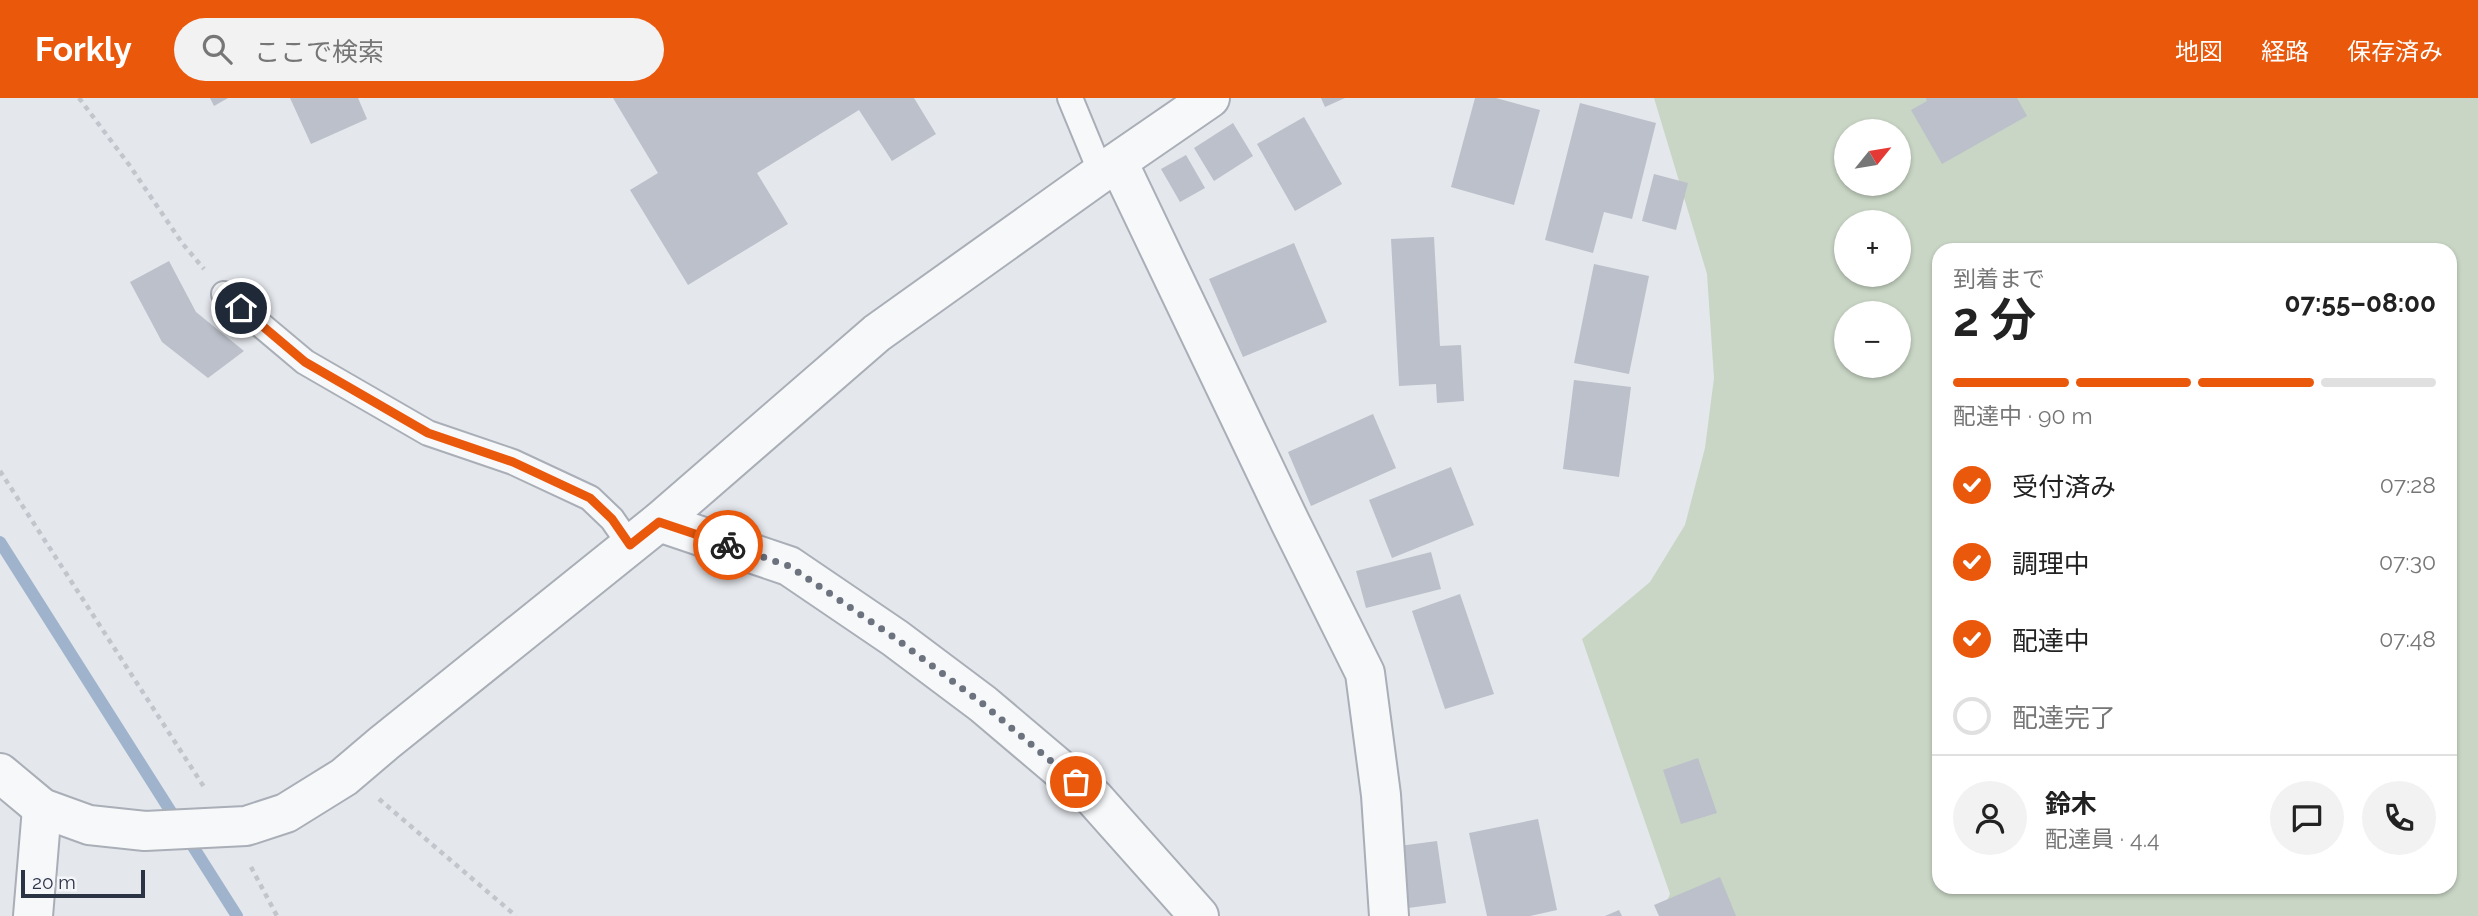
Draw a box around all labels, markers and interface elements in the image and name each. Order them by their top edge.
search box [174,18,664,81]
text: Forkly [35,30,132,69]
icon: search [198,30,236,68]
text: ここで検索 [254,37,384,67]
text: 地図 [2175,37,2223,66]
text: 経路 [2261,37,2309,66]
text: 保存済み [2347,37,2443,66]
north arrow [1834,119,1911,196]
map controls [1834,119,1911,378]
button: + [1834,210,1911,287]
text: 到着まで [1953,265,2045,292]
pin [211,278,271,338]
text: 07:55–08:00 [2285,288,2436,318]
icon: home [222,289,260,327]
text: 2 分 [1953,293,2036,347]
button: − [1834,301,1911,378]
text: 配達中 · 90 m [1953,402,2093,429]
icon: check [1953,466,1991,504]
text: 07:28 [2380,471,2436,498]
text: 受付済み [2012,472,2116,502]
courier [693,510,763,580]
icon: bike [709,526,747,564]
icon: check [1953,543,1991,581]
text: 07:30 [2379,548,2436,575]
text: 調理中 [2012,549,2090,579]
icon: check [1953,620,1991,658]
text: 07:48 [2379,625,2436,652]
text: 配達中 [2012,626,2090,656]
text: 配達完了 [2012,703,2116,733]
pin [1046,752,1106,812]
icon: bag [1057,763,1095,801]
button: person [1953,781,2027,855]
button: chat [2270,781,2344,855]
button: phone [2362,781,2436,855]
text: 鈴木 [2045,789,2097,819]
text: 配達員 · 4.4 [2045,825,2160,852]
scale bar [21,867,145,899]
text: 20 m [32,871,76,893]

